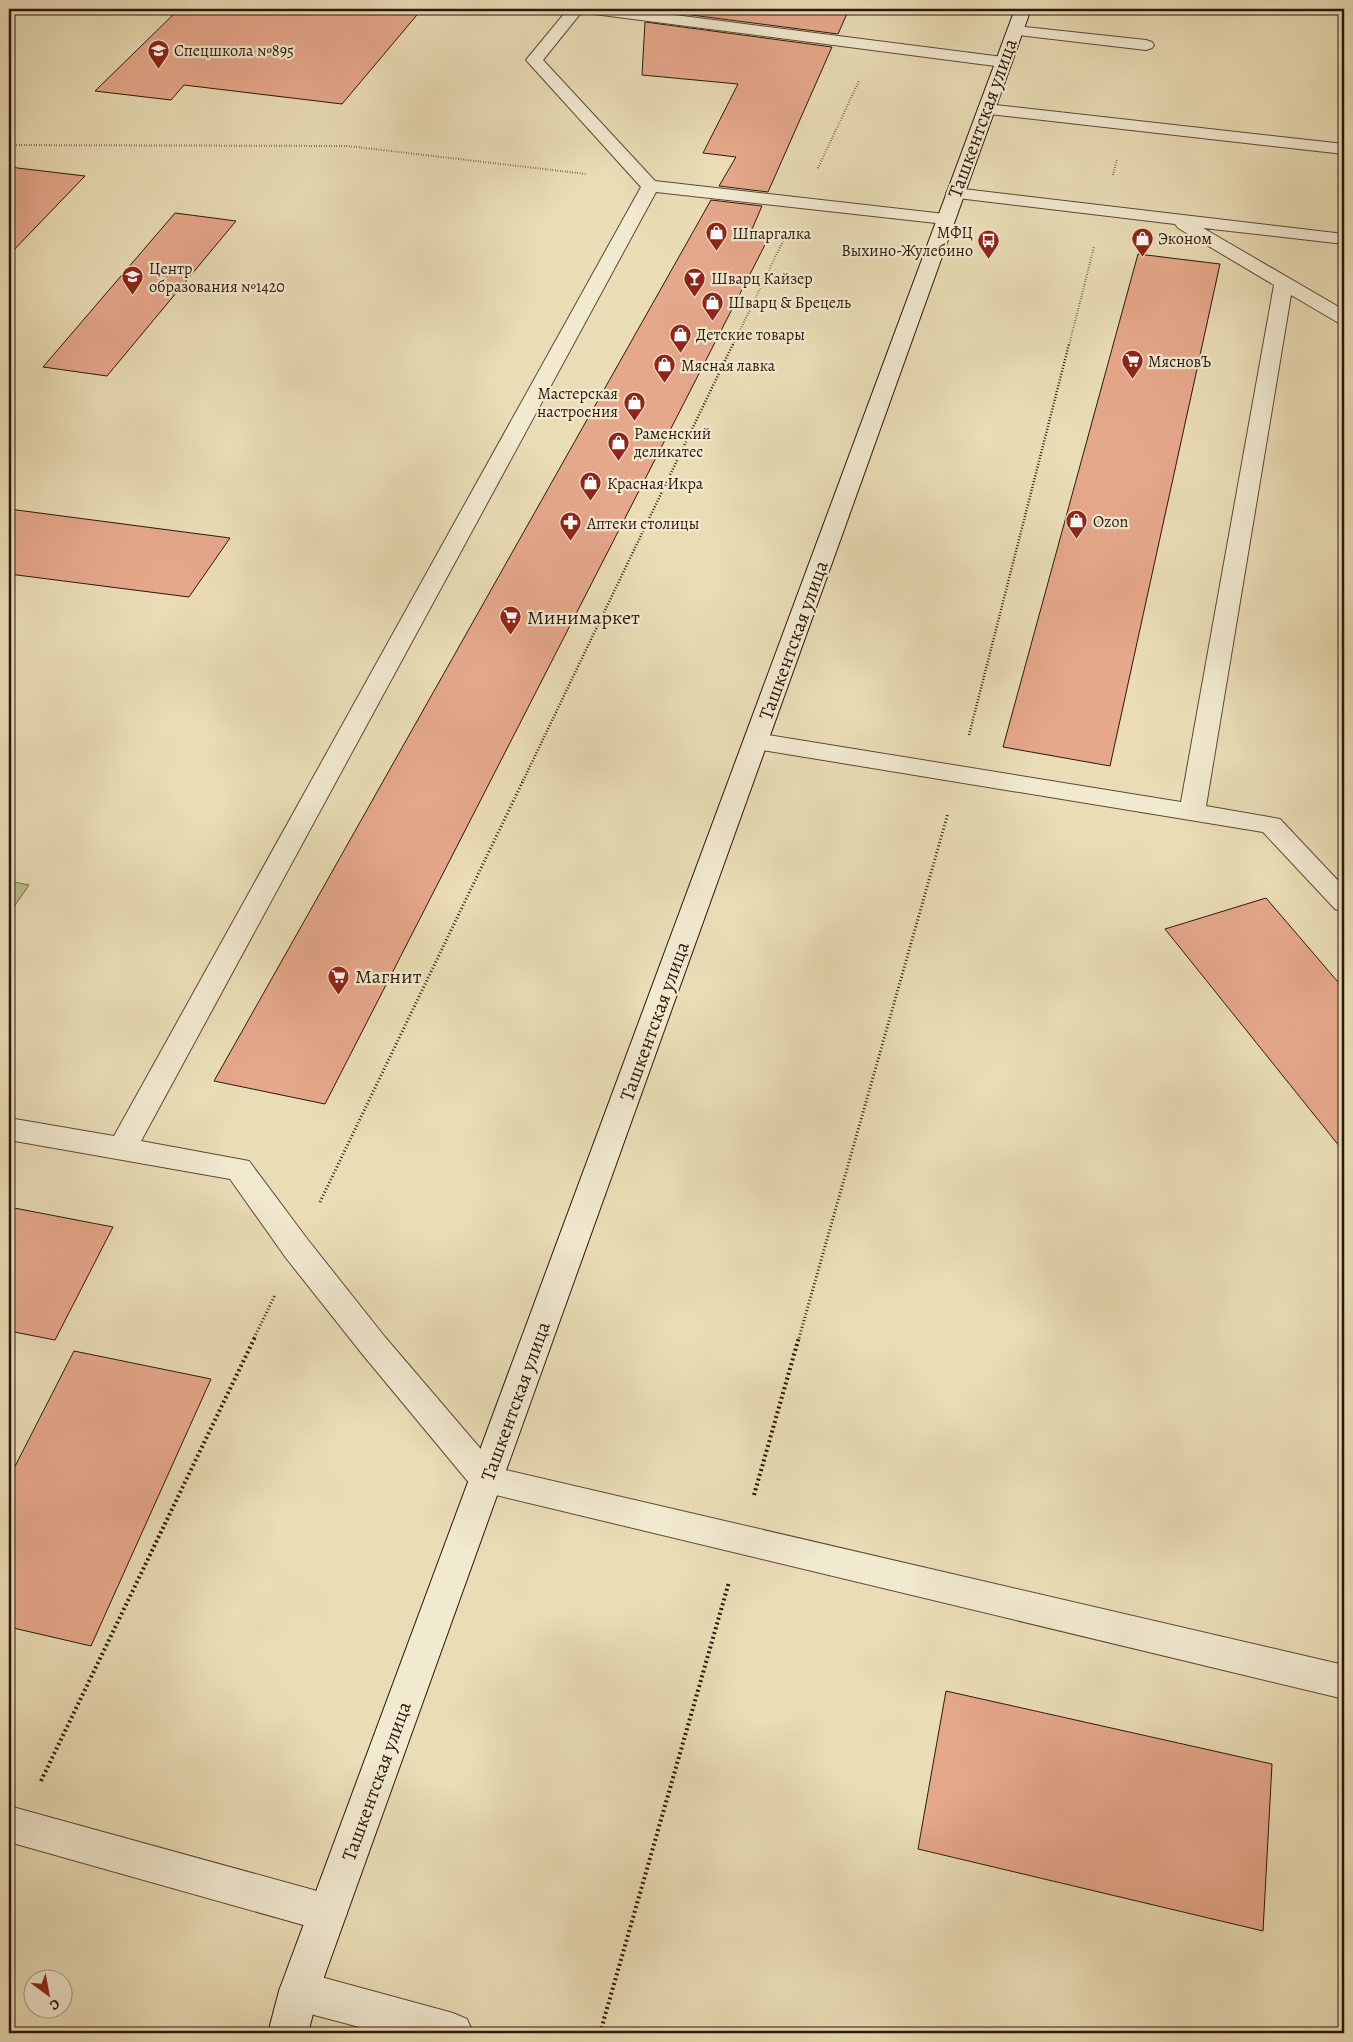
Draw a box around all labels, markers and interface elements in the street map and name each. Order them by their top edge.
street label: Ташкентская улица [941,34,1024,202]
school or university icon: Спецшкола №895 [146,38,170,69]
place label: Спецшкола №895 [174,40,294,62]
shop icon: Шпаргалка [704,221,728,252]
place label: МФЦ Выхино-Жулебино [841,222,973,262]
place label: Шпаргалка [732,223,812,245]
shop icon: Эконом [1130,226,1154,257]
place label: Эконом [1158,228,1212,250]
bus stop icon: МФЦ Выхино-Жулебино [977,229,1001,260]
place label: Центр образования №1420 [149,258,285,298]
school or university icon: Центр образования №1420 [121,265,145,296]
bar icon: Шварц Кайзер [683,266,707,297]
place label: Шварц Кайзер [711,268,813,290]
shop icon: Шварц & Брецель [700,290,724,321]
place label: Шварц & Брецель [728,292,851,314]
shop icon: Детские товары [668,322,692,353]
place label: Детские товары [696,324,805,346]
supermarket icon: МясновЪ [1120,349,1144,380]
place label: МясновЪ [1148,351,1211,373]
shop icon: Мясная лавка [653,353,677,384]
place label: Мясная лавка [681,355,776,377]
place label: Мастерская настроения [537,383,618,423]
shop icon: Мастерская настроения [622,390,646,421]
place label: Раменский деликатес [633,423,711,463]
shop icon: Раменский деликатес [606,430,630,461]
shop icon: Красная Икра [579,471,603,502]
place label: Красная Икра [607,473,704,495]
shop icon: Ozon [1065,509,1089,540]
pharmacy icon: Аптеки столицы [559,511,583,542]
place label: Ozon [1093,511,1128,533]
place label: Аптеки столицы [586,513,699,535]
street label: Ташкентская улица [752,556,835,724]
place label: Минимаркет [527,604,640,631]
supermarket icon: Минимаркет [499,605,523,636]
street label: Ташкентская улица [613,937,696,1105]
place label: Магнит [355,963,422,990]
supermarket icon: Магнит [327,964,351,995]
street label: Ташкентская улица [474,1317,557,1485]
street label: Ташкентская улица [335,1697,418,1865]
north arrow [22,1970,72,2020]
text: С [46,1994,63,2015]

